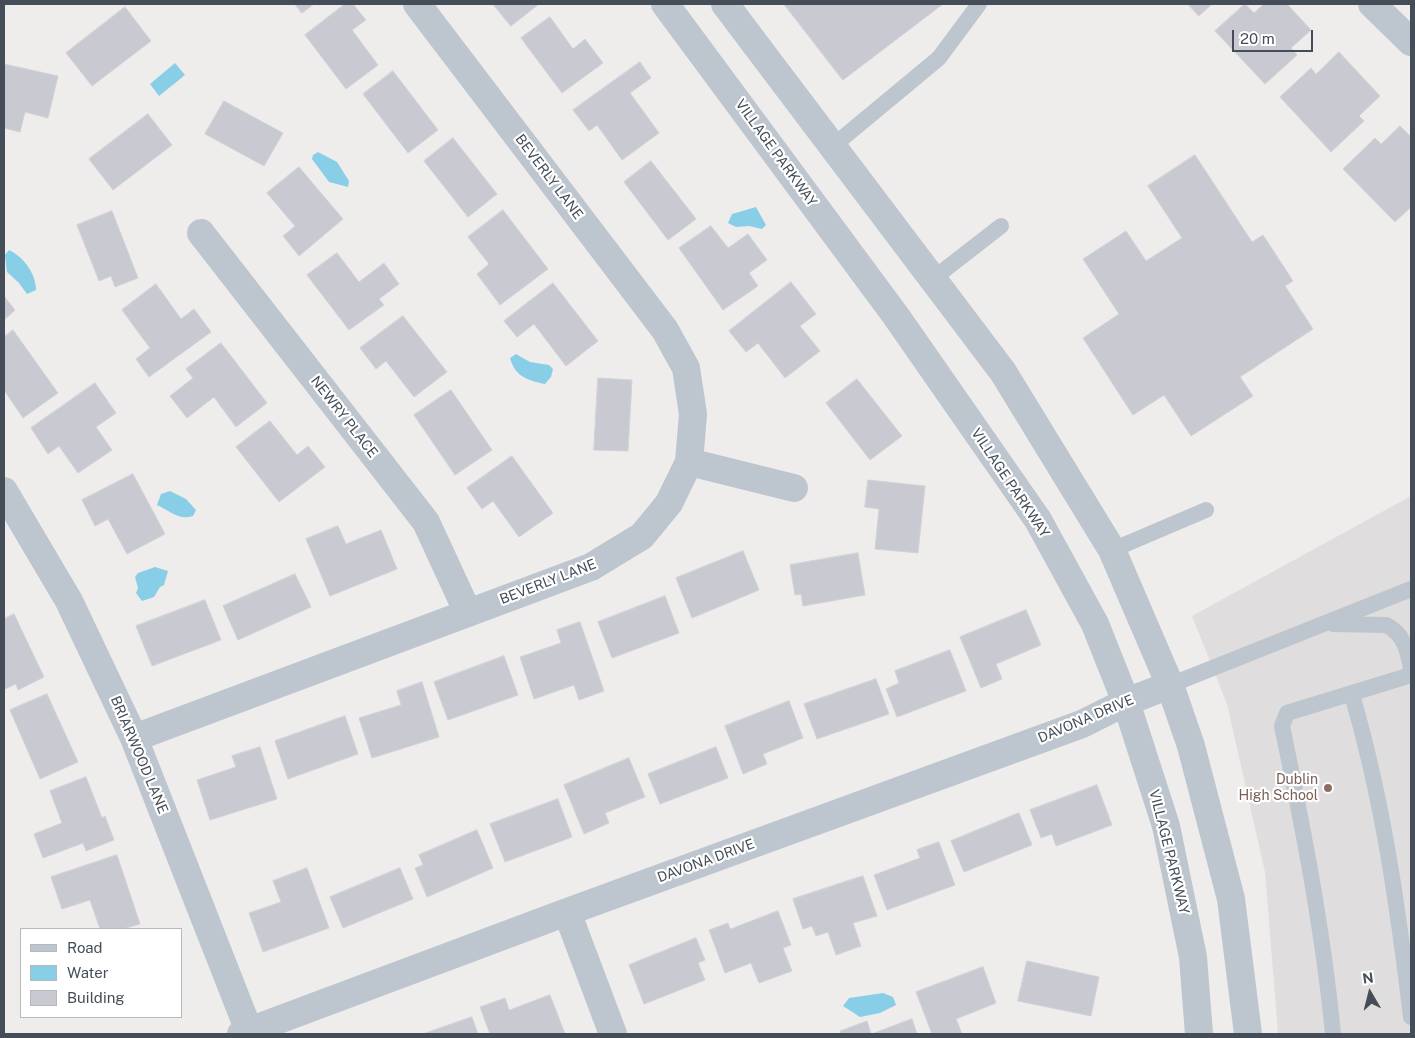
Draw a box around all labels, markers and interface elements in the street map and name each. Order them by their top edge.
scale bar [1235,20,1316,52]
text: 20 m [1240,30,1275,47]
street label: VILLAGE PARKWAY [732,96,820,210]
street label: BEVERLY LANE [512,131,586,223]
street label: NEWRY PLACE [307,373,381,461]
street label: VILLAGE PARKWAY [967,425,1053,541]
street label: BEVERLY LANE [497,556,599,608]
street label: DAVONA DRIVE [1036,691,1136,747]
street label: BRIARWOOD LANE [107,694,171,816]
place label: Dublin High School [1239,772,1318,804]
marker: Dublin High School [1322,782,1334,794]
street label: VILLAGE PARKWAY [1145,788,1193,916]
street label: DAVONA DRIVE [655,836,757,886]
legend [20,928,182,1018]
text: Road [67,939,103,956]
text: Water [67,964,109,981]
north arrow [1345,968,1395,1018]
text: N [1361,969,1374,987]
text: Building [67,989,125,1006]

